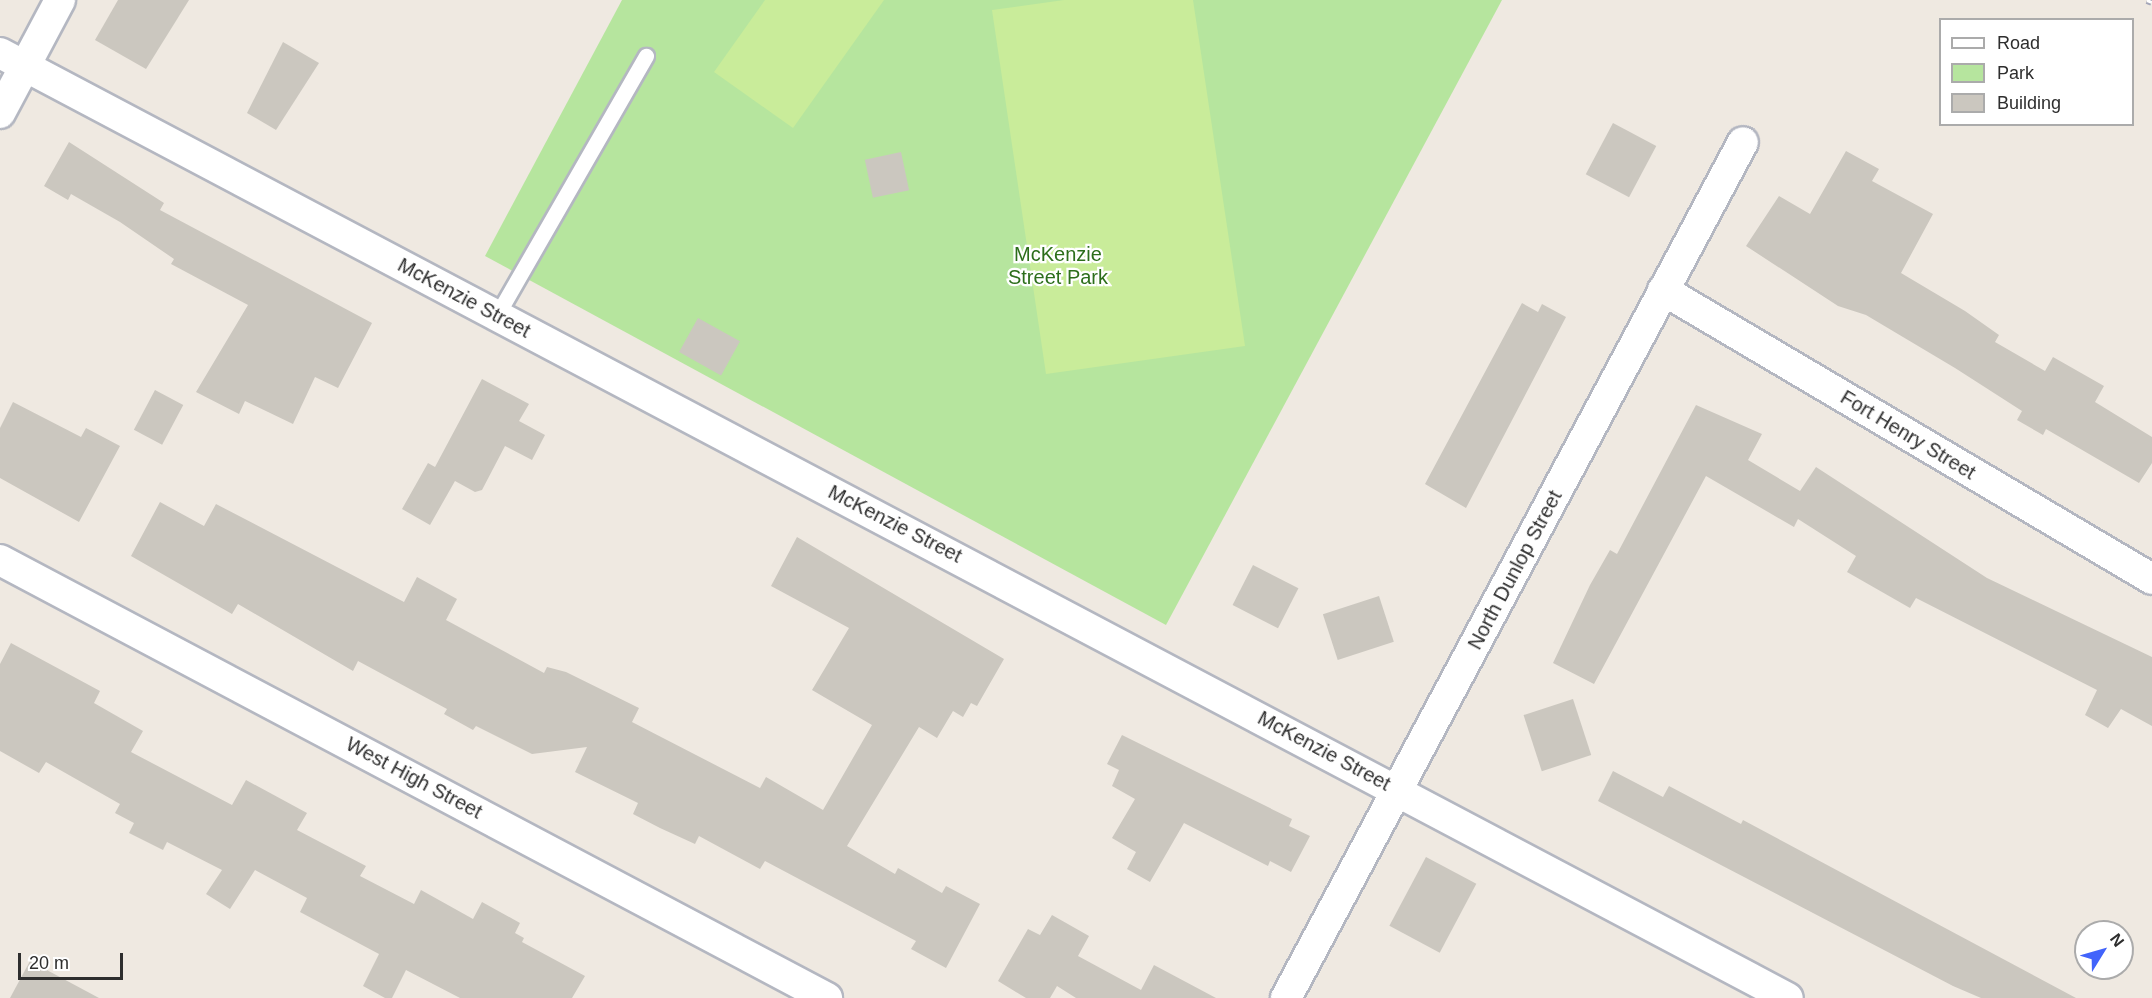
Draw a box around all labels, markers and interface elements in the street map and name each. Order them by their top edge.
legend [1939,18,2134,126]
text: Road [1997,33,2040,53]
text: Park [1997,63,2034,83]
text: Building [1997,93,2061,113]
park label: McKenzie Street Park [1008,242,1108,289]
street label: McKenzie Street [394,253,534,343]
street label: Fort Henry Street [1836,385,1980,485]
street label: McKenzie Street [824,480,966,568]
street label: North Dunlop Street [1463,486,1567,654]
street label: McKenzie Street [1254,706,1394,796]
street label: West High Street [342,732,486,824]
north arrow [2074,920,2134,980]
text: N [2107,930,2127,950]
scale bar [21,941,126,979]
text: 20 m [29,953,69,973]

